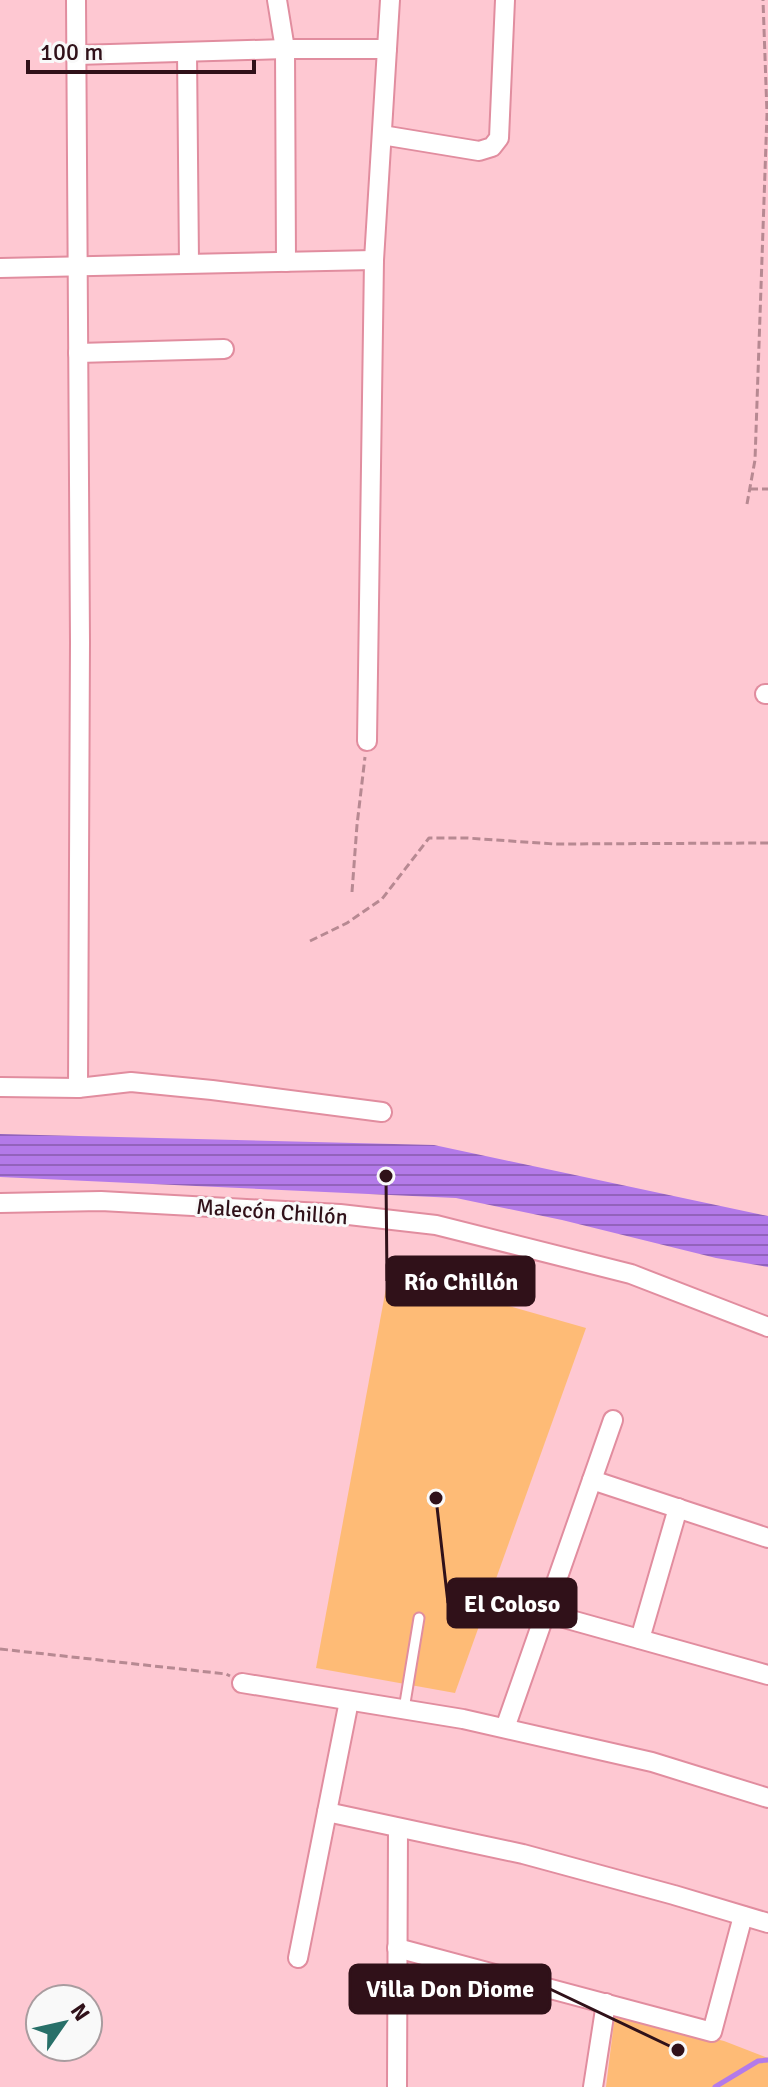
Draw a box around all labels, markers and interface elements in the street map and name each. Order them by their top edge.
scale bar [28,24,254,74]
text: 100 m [40,37,103,67]
street label: Malecón Chillón [195,1193,349,1230]
callout: Río Chillón [387,1257,534,1305]
text: Río Chillón [404,1267,518,1297]
callout: El Coloso [448,1579,576,1627]
text: El Coloso [464,1589,560,1619]
callout: Villa Don Diome [350,1965,550,2013]
text: Villa Don Diome [366,1974,534,2004]
north arrow [24,1983,104,2063]
text: N [65,1998,96,2026]

